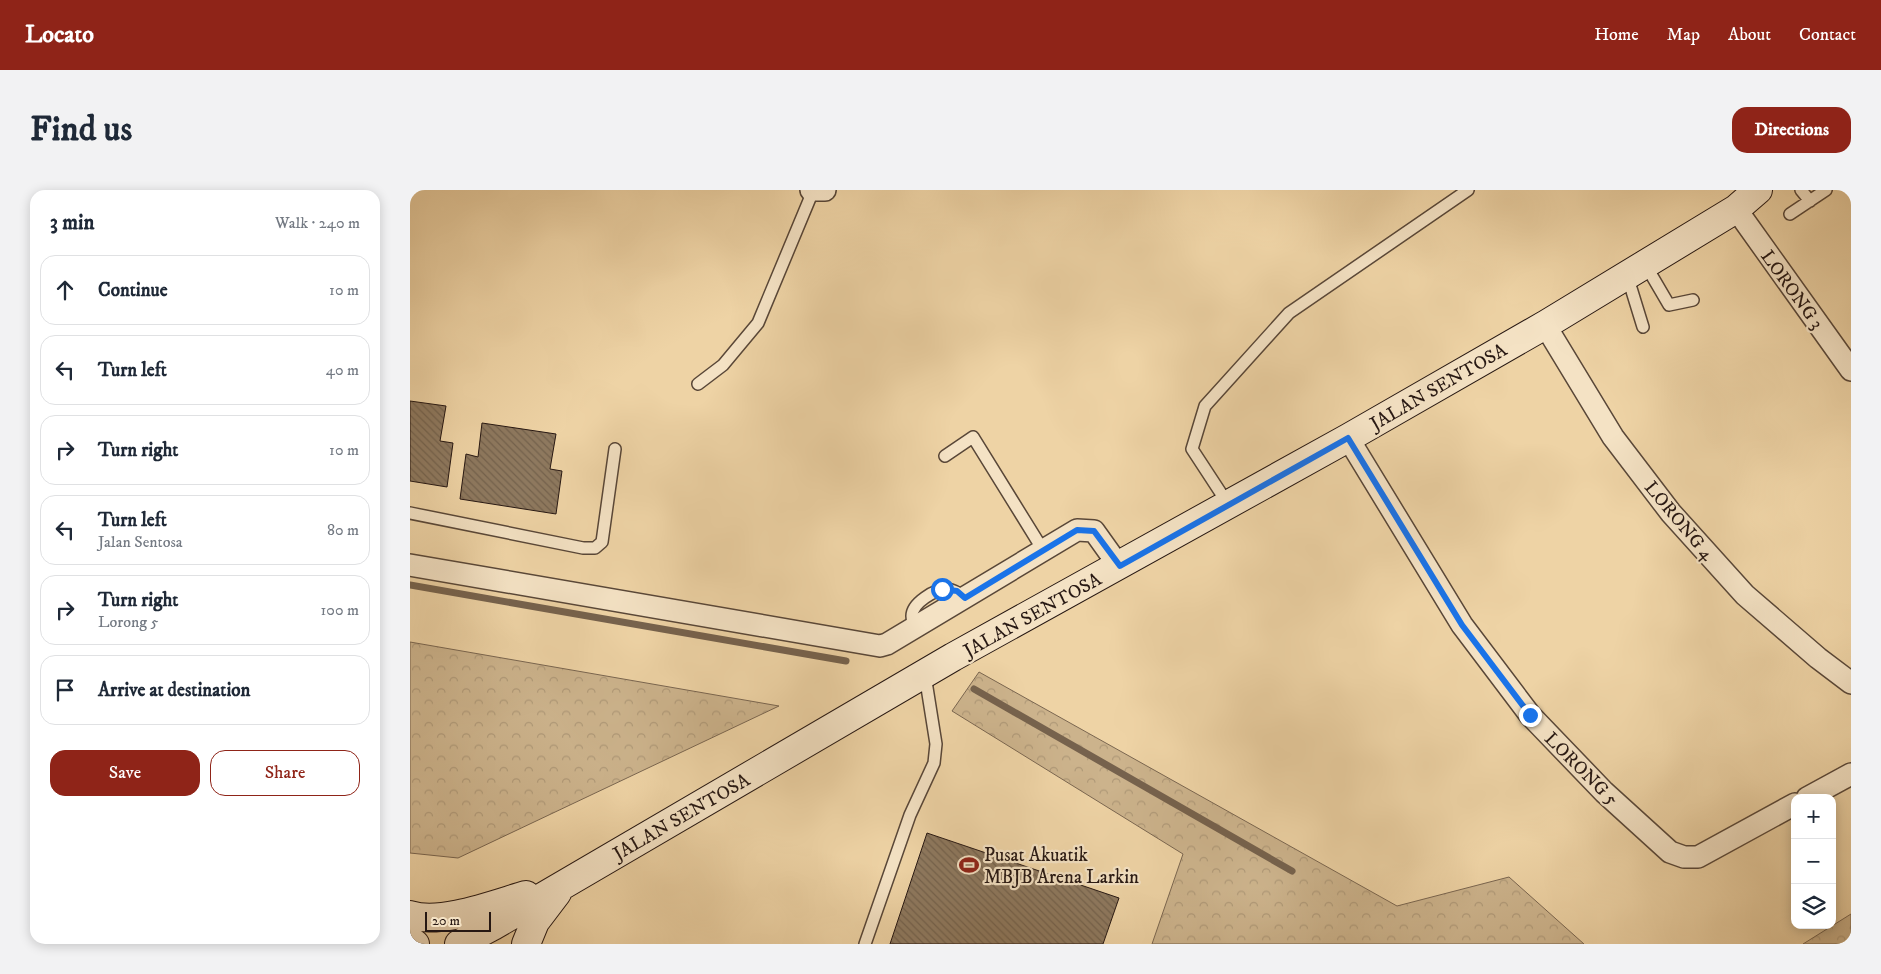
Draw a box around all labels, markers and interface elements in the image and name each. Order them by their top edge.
text: Locato [25,20,94,50]
text: Home [1594,24,1639,46]
text: Map [1667,24,1700,46]
text: About [1728,24,1771,46]
text: Contact [1799,24,1856,46]
button: Directions [1732,107,1851,153]
text: Find us [30,108,132,152]
text: 3 min [50,210,95,236]
text: Walk · 240 m [275,213,360,233]
street label: LORONG 3 [1755,246,1828,334]
icon: ahead [51,276,79,304]
text: Continue [98,279,168,302]
text: 10 m [329,280,359,300]
street label: JALAN SENTOSA [1365,338,1512,437]
icon: left [51,356,79,384]
text: Turn left [98,359,167,382]
text: 40 m [326,360,359,380]
icon: right [51,436,79,464]
text: Turn right [98,439,178,462]
text: 10 m [329,440,359,460]
street label: LORONG 4 [1639,477,1719,566]
text: Turn left [98,509,167,532]
icon: left [51,516,79,544]
text: 80 m [327,520,359,540]
text: Jalan Sentosa [98,532,183,552]
street label: JALAN SENTOSA [958,567,1106,664]
route start [931,578,954,601]
text: Turn right [98,589,178,612]
icon: right [51,596,79,624]
text: 100 m [321,600,359,620]
text: Lorong 5 [98,612,159,632]
icon: arrive [51,676,79,704]
text: Arrive at destination [98,679,250,702]
route end [1519,704,1542,727]
street label: LORONG 5 [1539,727,1623,811]
button: Save [50,750,200,796]
button: Share [210,750,360,796]
street label: JALAN SENTOSA [608,768,755,867]
map controls [1791,794,1836,929]
button: + [1791,794,1836,839]
button: − [1791,839,1836,884]
place label: Pusat Akuatik MBJB Arena Larkin [984,844,1139,889]
sports icon: Pusat Akuatik MBJB Arena Larkin [958,854,980,876]
button: layers [1791,884,1836,929]
scale bar [425,909,491,932]
text: 20 m [432,912,460,930]

